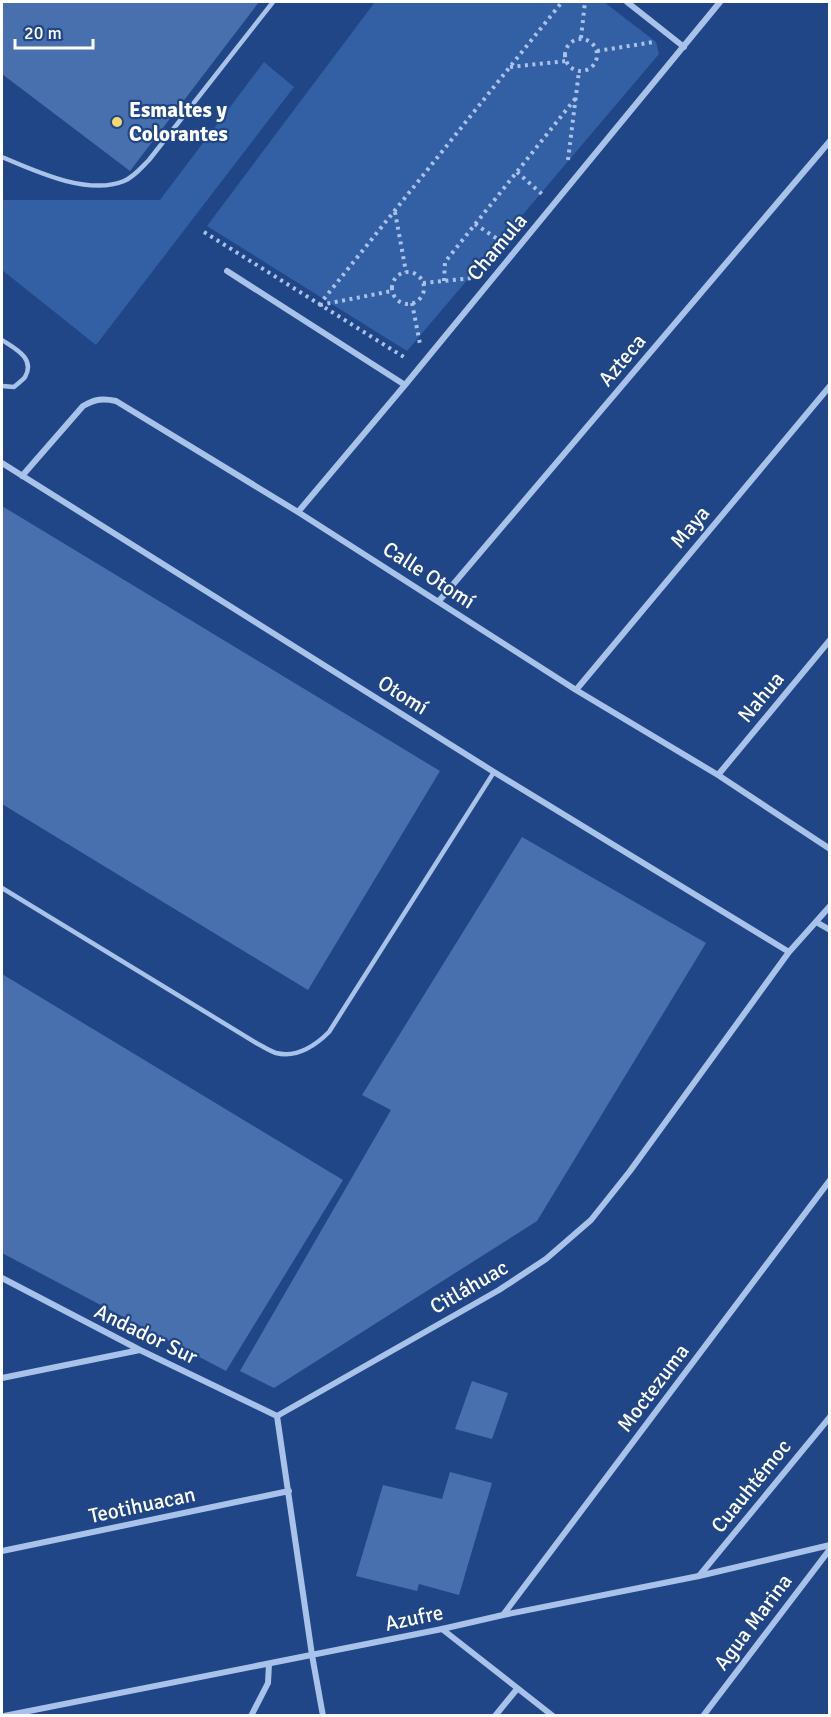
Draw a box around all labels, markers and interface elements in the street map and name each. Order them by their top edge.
scale bar [15,12,93,50]
text: 20 m [24,22,62,44]
place label: Esmaltes y Colorantes [129,97,228,147]
marker: Esmaltes y Colorantes [110,115,124,129]
street label: Chamula [461,208,533,286]
street label: Azteca [593,328,651,392]
street label: Maya [665,500,715,554]
street label: Calle Otomí [378,536,480,615]
street label: Nahua [732,666,790,728]
street label: Otomí [373,670,433,721]
street label: Citláhuac [425,1254,513,1320]
street label: Andador Sur [90,1298,202,1370]
street label: Moctezuma [611,1339,695,1437]
street label: Cuauhtémoc [705,1434,797,1538]
street label: Teotihuacan [86,1481,198,1529]
street label: Agua Marina [708,1569,798,1675]
street label: Azufre [382,1599,446,1637]

